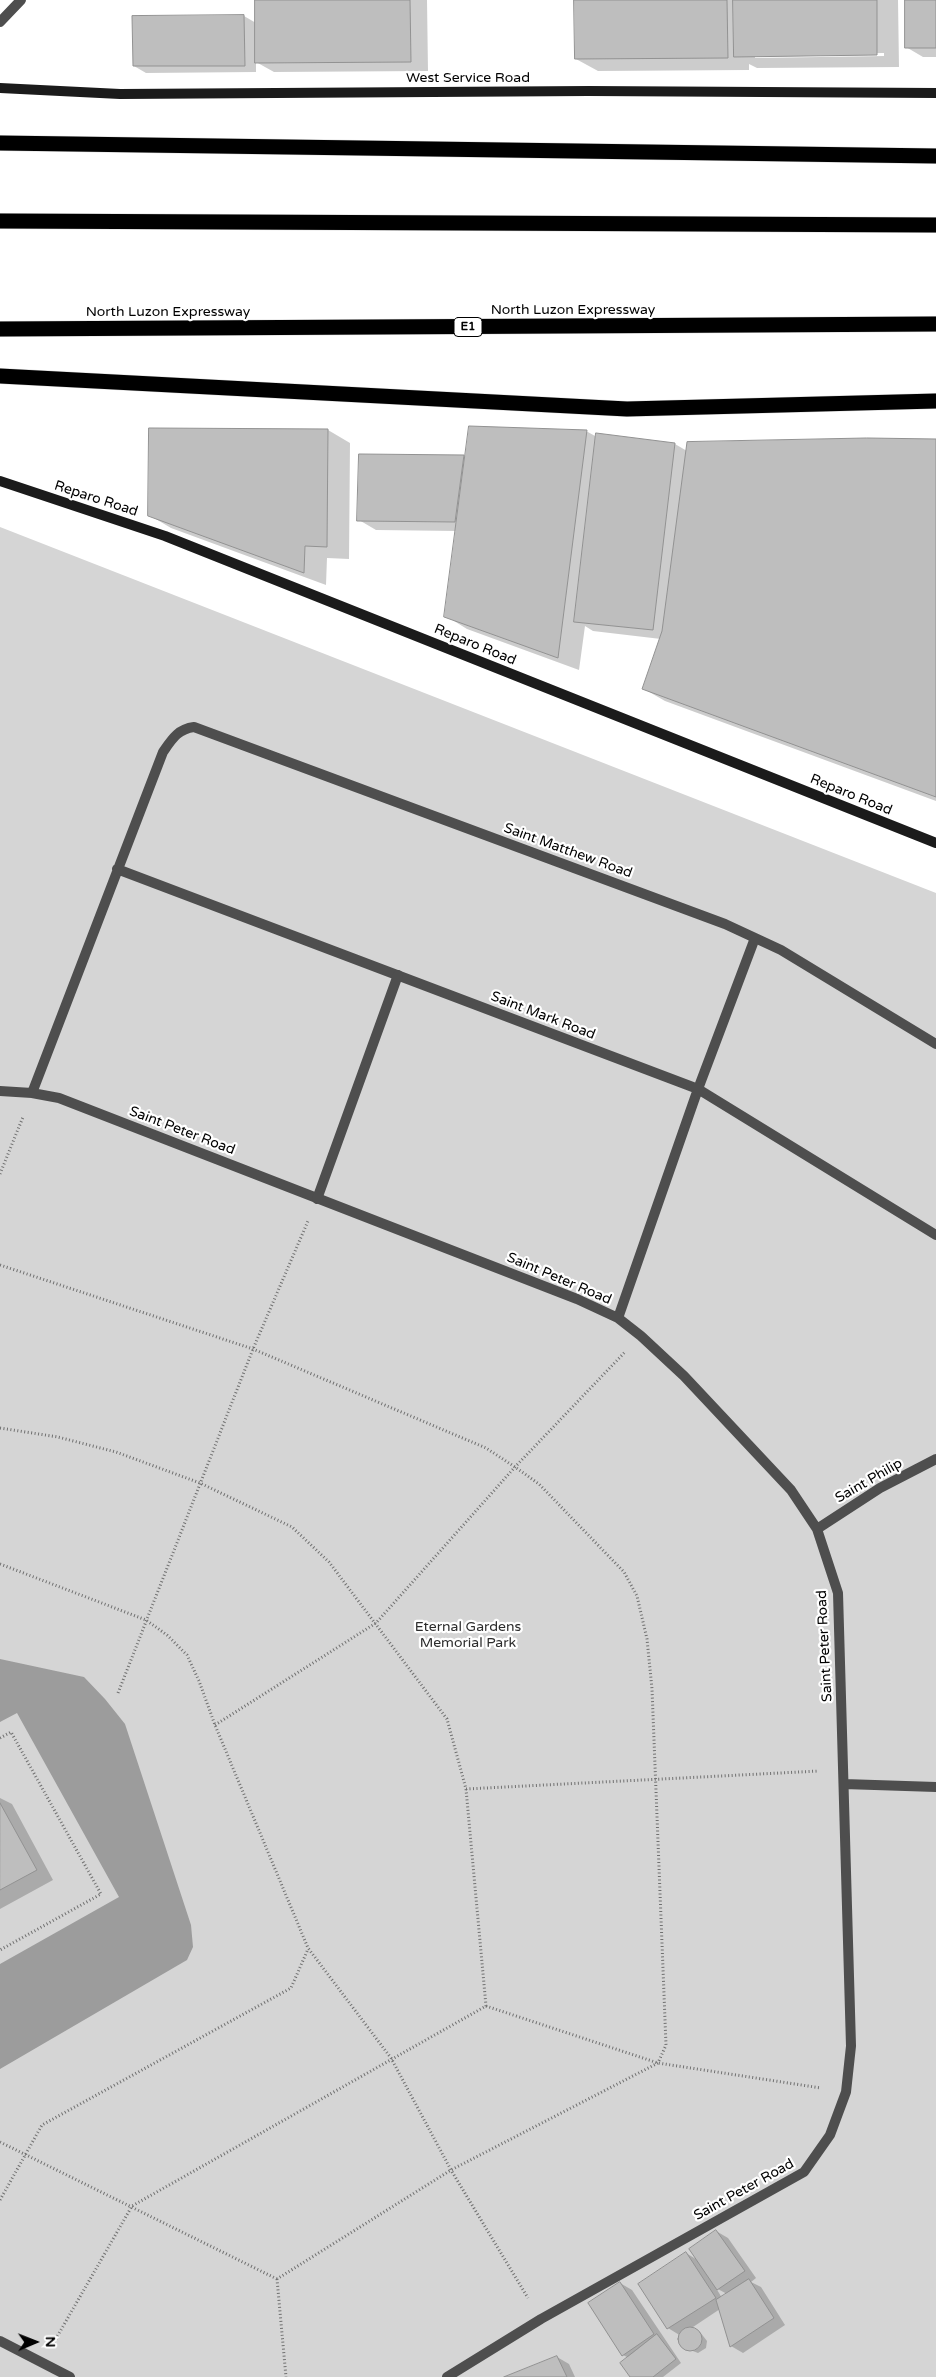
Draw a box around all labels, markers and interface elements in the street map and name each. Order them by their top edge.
street label: West Service Road [406,70,530,86]
street label: North Luzon Expressway [491,302,655,318]
street label: North Luzon Expressway [86,304,250,320]
road number: E1 [454,318,482,337]
street label: Reparo Road [52,478,140,520]
street label: Reparo Road [431,621,519,669]
street label: Reparo Road [807,771,895,819]
street label: Saint Matthew Road [501,820,635,882]
street label: Saint Mark Road [488,988,598,1044]
street label: Saint Peter Road [127,1103,237,1159]
street label: Saint Peter Road [504,1249,614,1309]
street label: Saint Philip [833,1455,905,1507]
street label: Saint Peter Road [814,1590,836,1702]
park label: Eternal Gardens Memorial Park [415,1619,521,1651]
street label: Saint Peter Road [691,2156,797,2224]
north arrow [10,2317,60,2367]
text: N [42,2336,59,2348]

